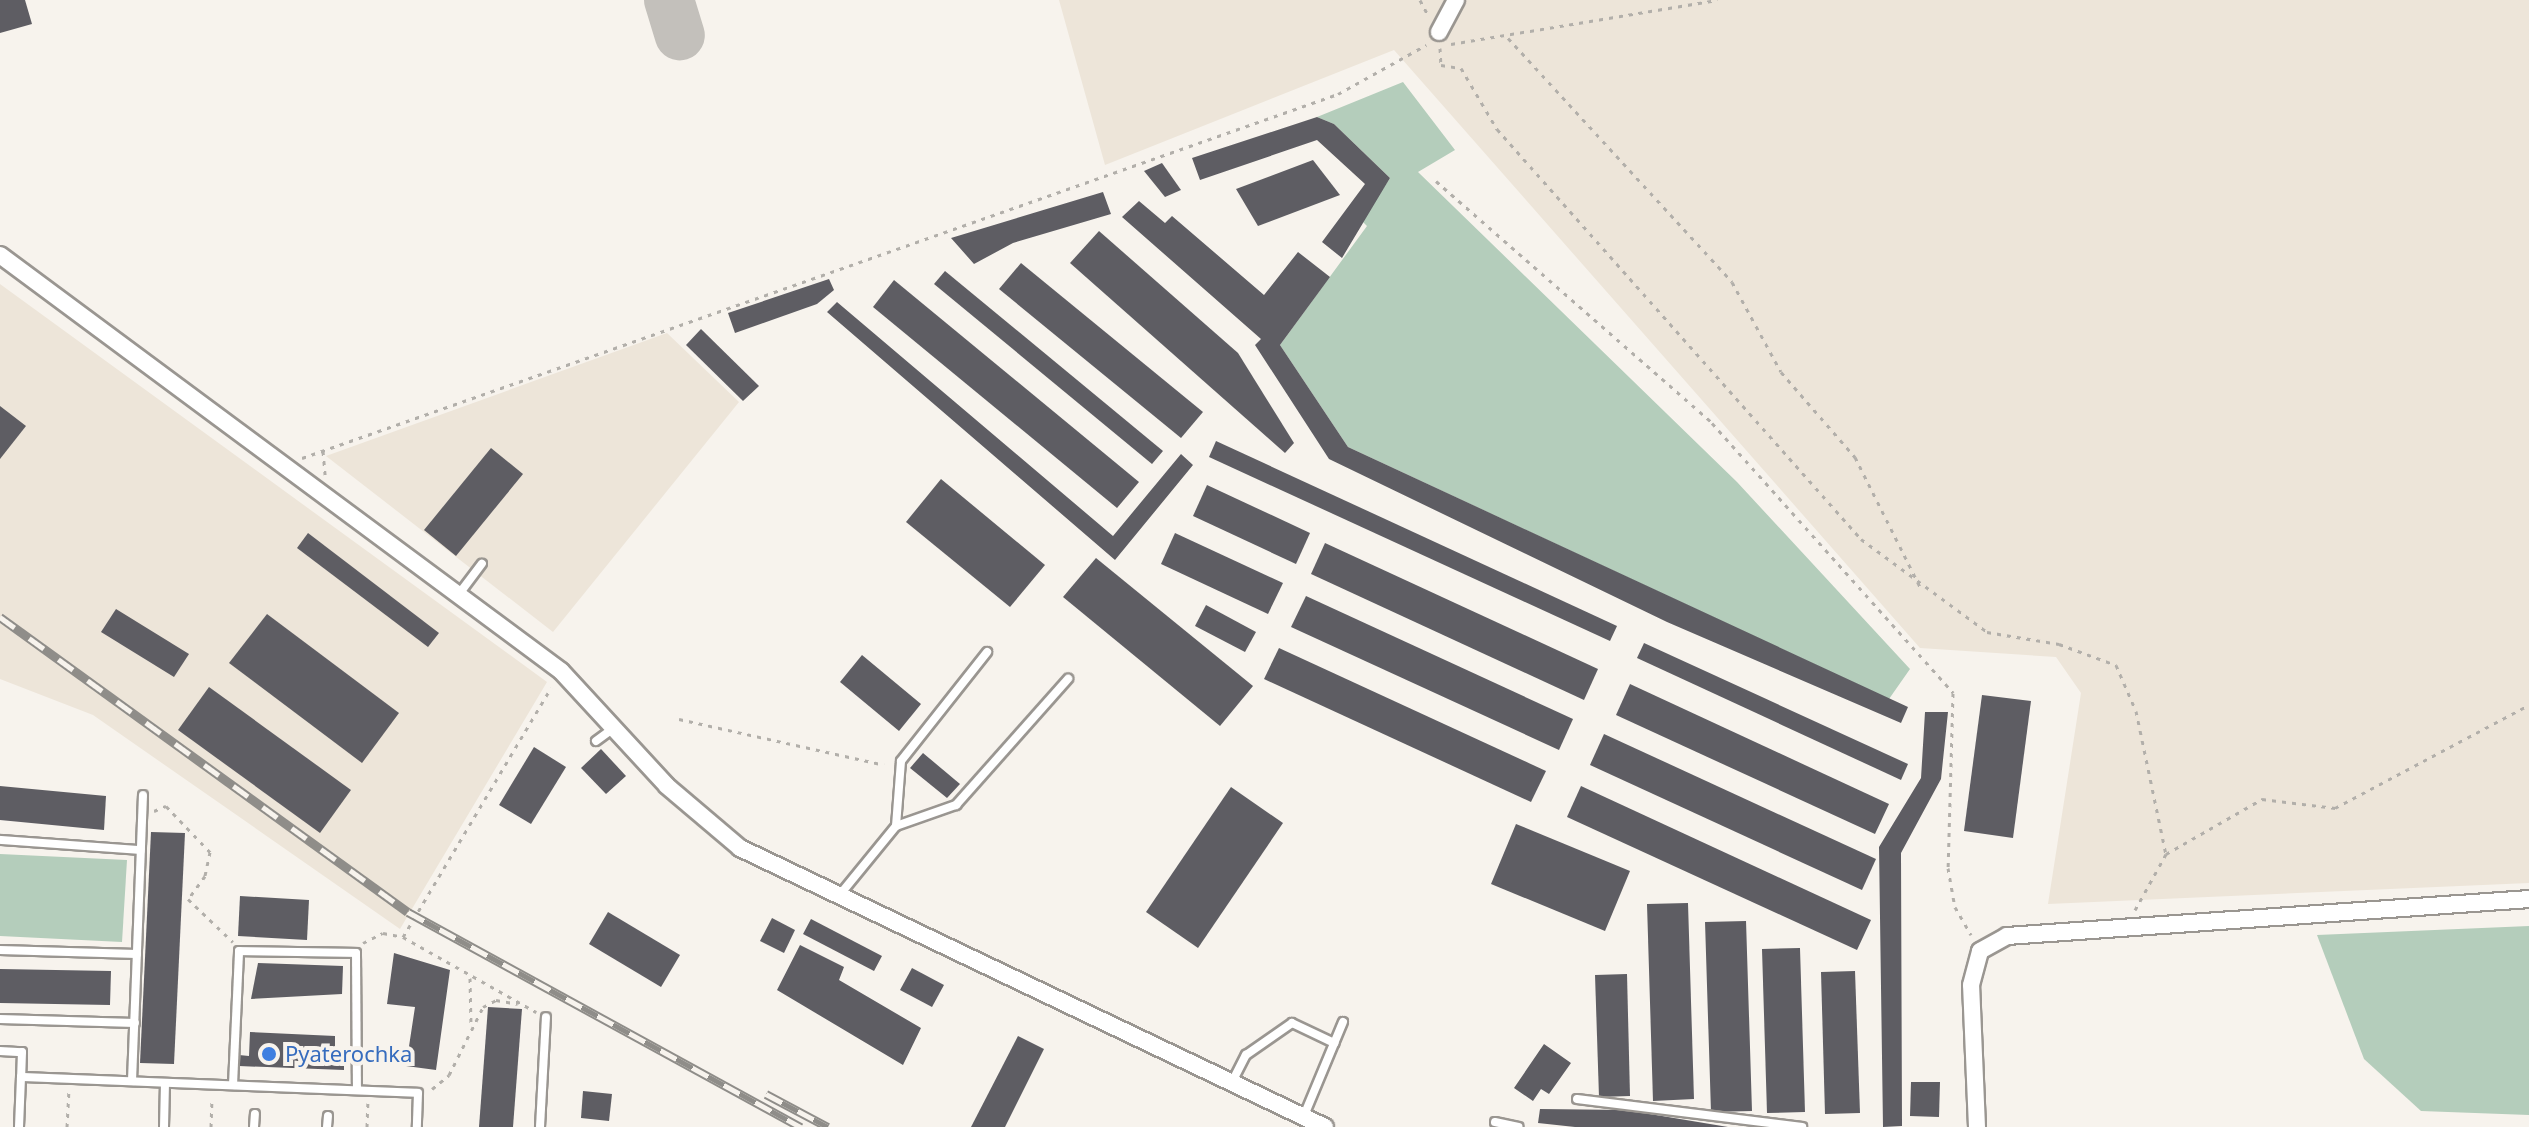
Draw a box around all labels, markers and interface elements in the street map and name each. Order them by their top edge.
place label: Pyaterochka [285,1041,412,1067]
marker: Pyaterochka [260,1045,278,1063]

